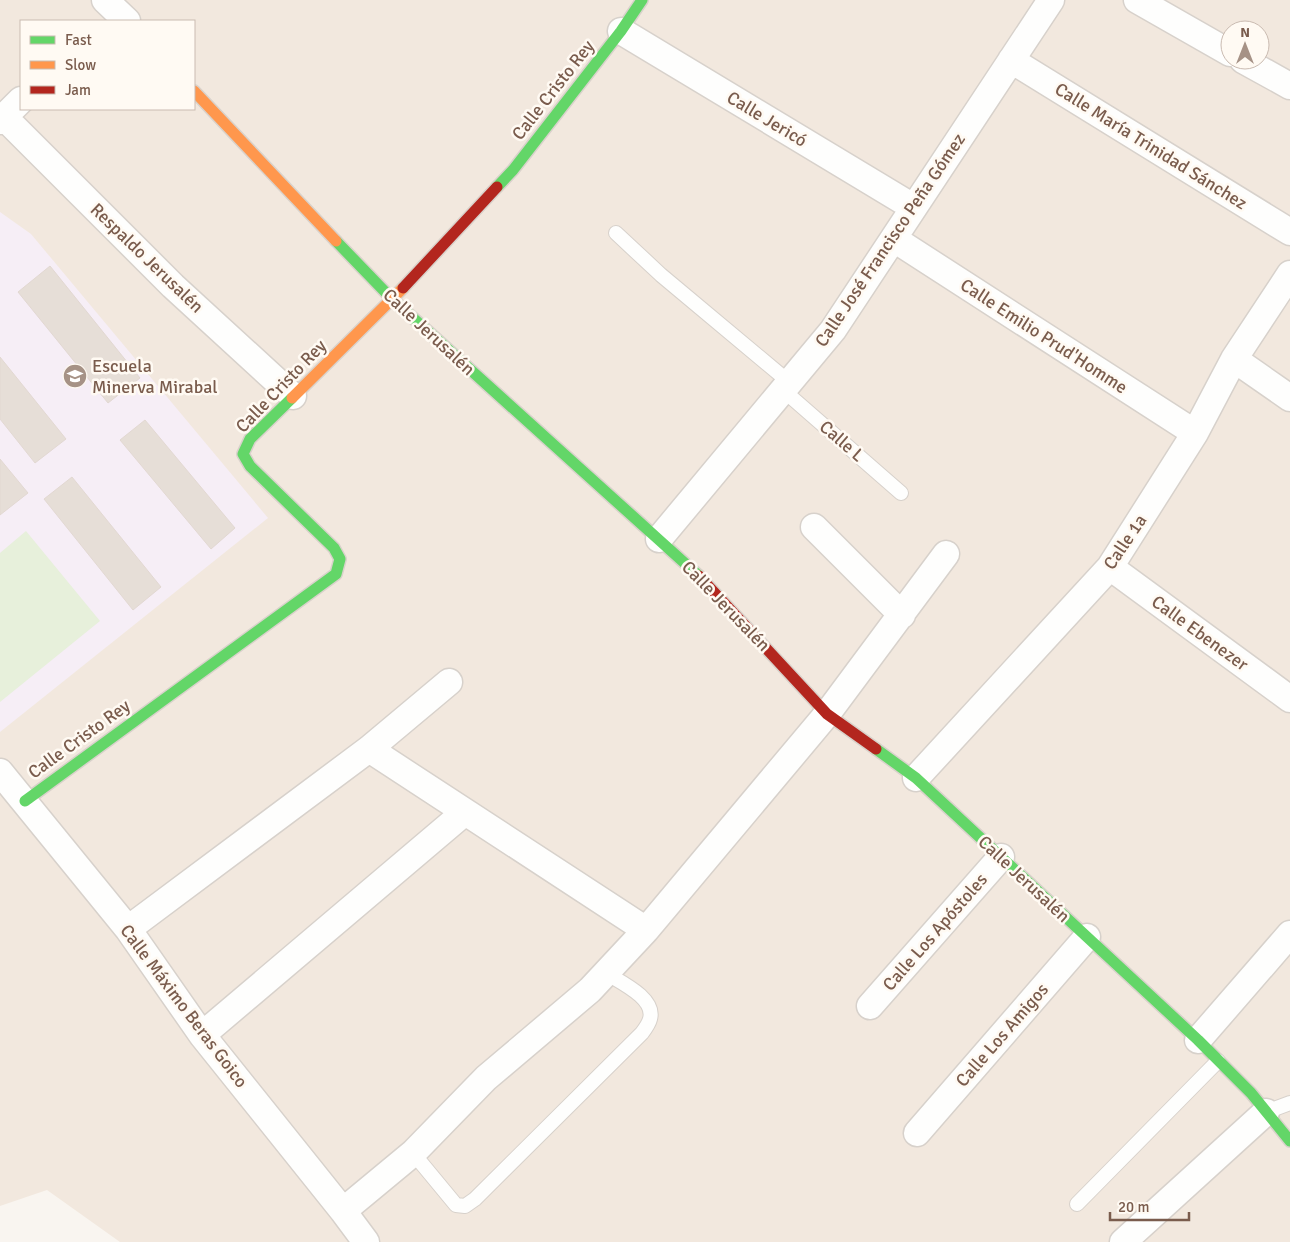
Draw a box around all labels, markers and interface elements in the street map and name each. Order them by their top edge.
legend [20,20,195,110]
north arrow [1220,20,1270,70]
text: N [1240,24,1250,41]
text: Fast [65,31,92,49]
street label: Calle Cristo Rey [507,35,599,144]
text: Slow [65,56,96,74]
street label: Calle María Trinidad Sánchez [1051,78,1251,214]
text: Jam [65,81,91,99]
street label: Calle Jericó [723,86,811,152]
street label: Calle José Francisco Peña Gómez [810,129,970,351]
street label: Respaldo Jerusalén [86,198,208,318]
street label: Calle Emilio Prud'Homme [956,274,1132,398]
street label: Calle Jerusalén [379,284,479,380]
street label: Calle Cristo Rey [231,334,331,437]
place label: Escuela Minerva Mirabal [92,355,218,398]
school or university icon: Escuela Minerva Mirabal [62,363,88,389]
street label: Calle L [815,416,869,466]
street label: Calle 1a [1099,510,1151,574]
street label: Calle Jerusalén [677,556,775,656]
street label: Calle Ebenezer [1147,591,1253,676]
street label: Calle Cristo Rey [24,694,135,783]
street label: Calle Jerusalén [974,831,1074,927]
street label: Calle Los Apóstoles [878,869,992,995]
street label: Calle Máximo Beras Goico [115,920,253,1092]
street label: Calle Los Amigos [951,979,1053,1091]
scale bar [1110,1190,1189,1222]
text: 20 m [1118,1198,1149,1216]

